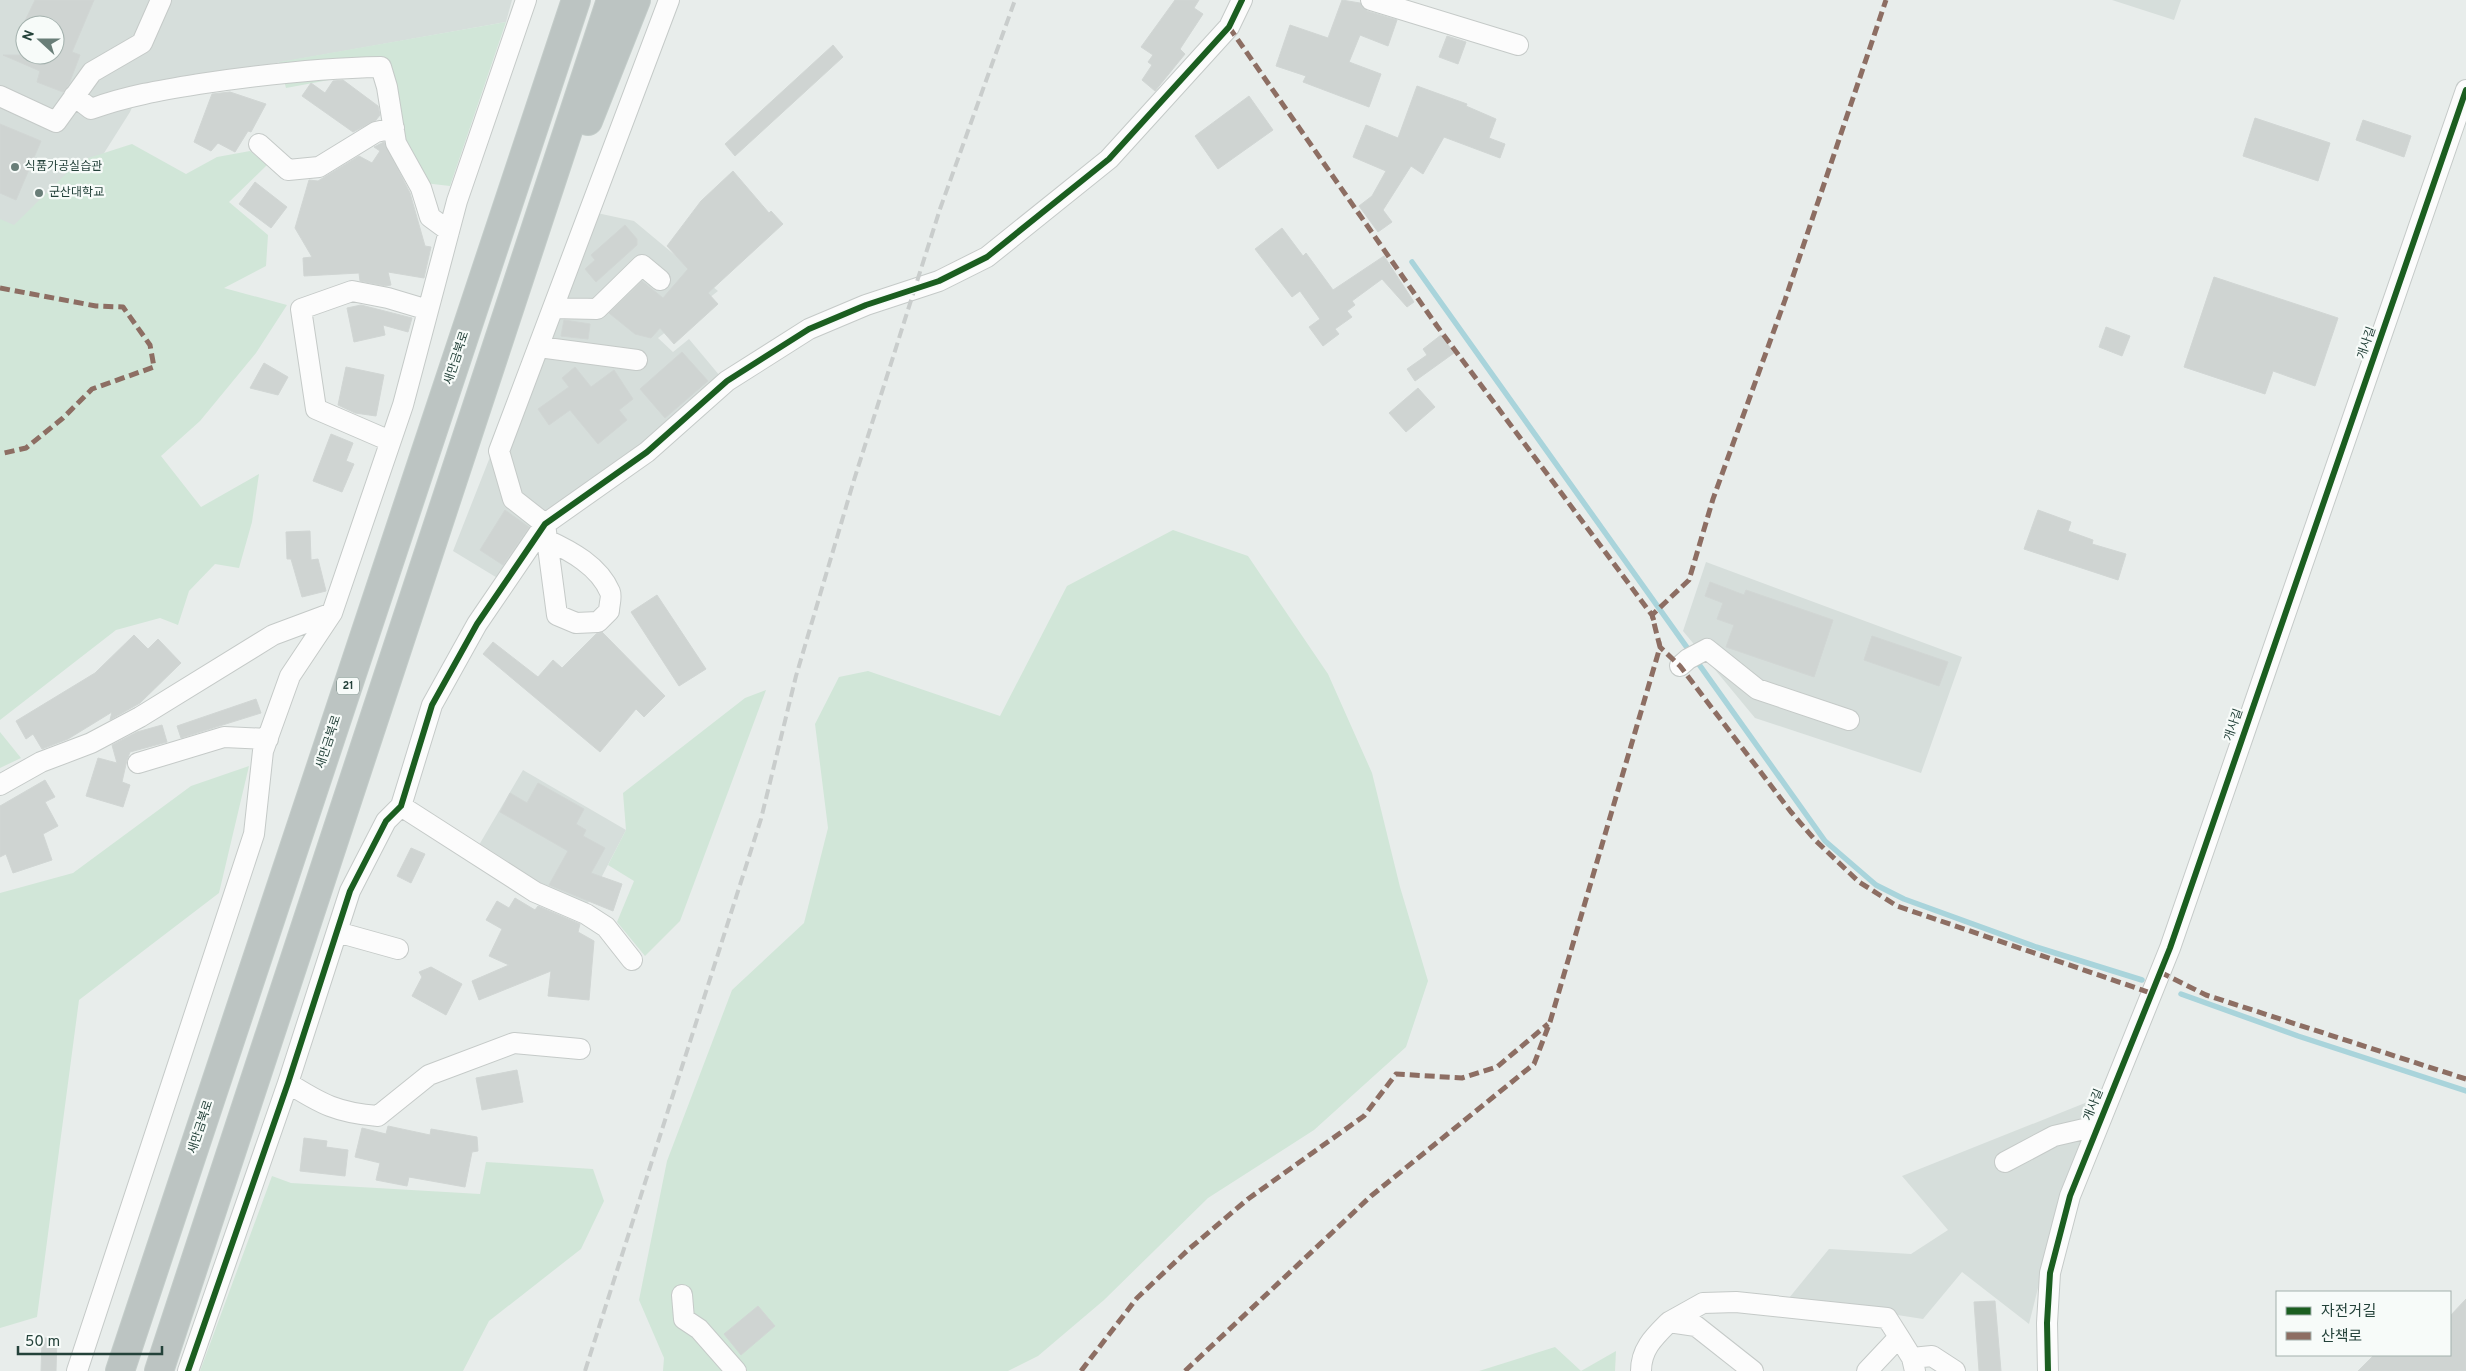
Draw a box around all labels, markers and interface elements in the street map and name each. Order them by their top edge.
north arrow [15,15,65,65]
text: N [20,28,39,44]
place label: 식품가공실습관 [25,159,102,175]
marker: 식품가공실습관 [9,161,21,173]
place label: 군산대학교 [49,185,104,201]
marker: 군산대학교 [33,187,45,199]
street label: 개사길 [2354,325,2380,361]
street label: 새만금북로 [441,329,473,387]
road number: 21 [337,678,359,694]
street label: 개사길 [2221,707,2247,743]
street label: 새만금북로 [313,713,345,771]
street label: 개사길 [2080,1087,2108,1123]
street label: 새만금북로 [185,1098,217,1156]
legend [2276,1291,2451,1356]
text: 자전거길 [2321,1303,2376,1322]
scale bar [18,1324,161,1356]
text: 산책로 [2321,1328,2362,1347]
text: 50 m [25,1333,60,1352]

